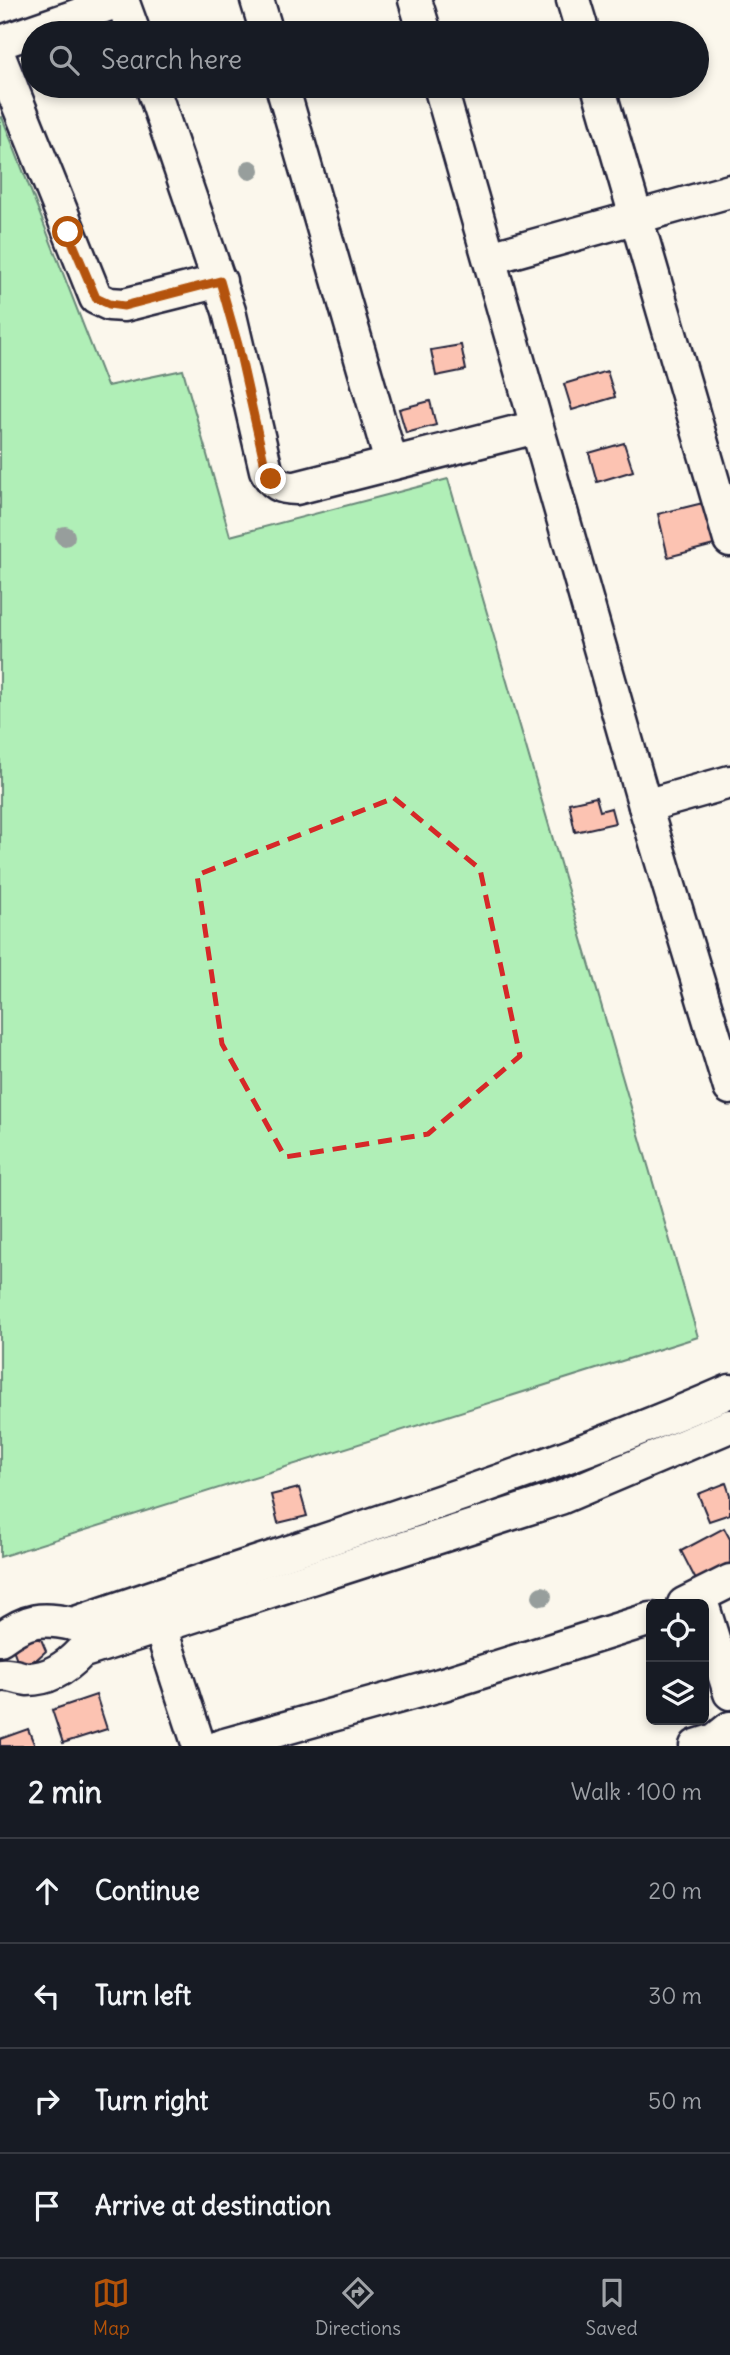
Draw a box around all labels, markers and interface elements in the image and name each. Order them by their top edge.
search box [21,21,709,98]
icon: search [45,41,83,79]
text: Search here [101,43,242,76]
route start [52,216,83,247]
route end [255,463,286,494]
map controls [646,1599,709,1725]
button: locate [646,1599,709,1662]
button: layers [646,1662,709,1725]
text: 2 min [28,1773,102,1811]
text: Walk · 100 m [571,1777,702,1806]
icon: ahead [28,1872,66,1910]
text: Continue [95,1874,200,1907]
text: 20 m [649,1876,702,1905]
icon: left [28,1977,66,2015]
text: Turn left [95,1979,191,2012]
text: 30 m [648,1981,702,2010]
icon: right [28,2082,66,2120]
text: Turn right [95,2084,208,2117]
text: 50 m [648,2086,702,2115]
icon: arrive [28,2187,66,2225]
text: Arrive at destination [95,2189,331,2222]
tab: Map [92,2274,130,2340]
tab: Directions [315,2274,401,2340]
tab: Saved [586,2274,638,2340]

